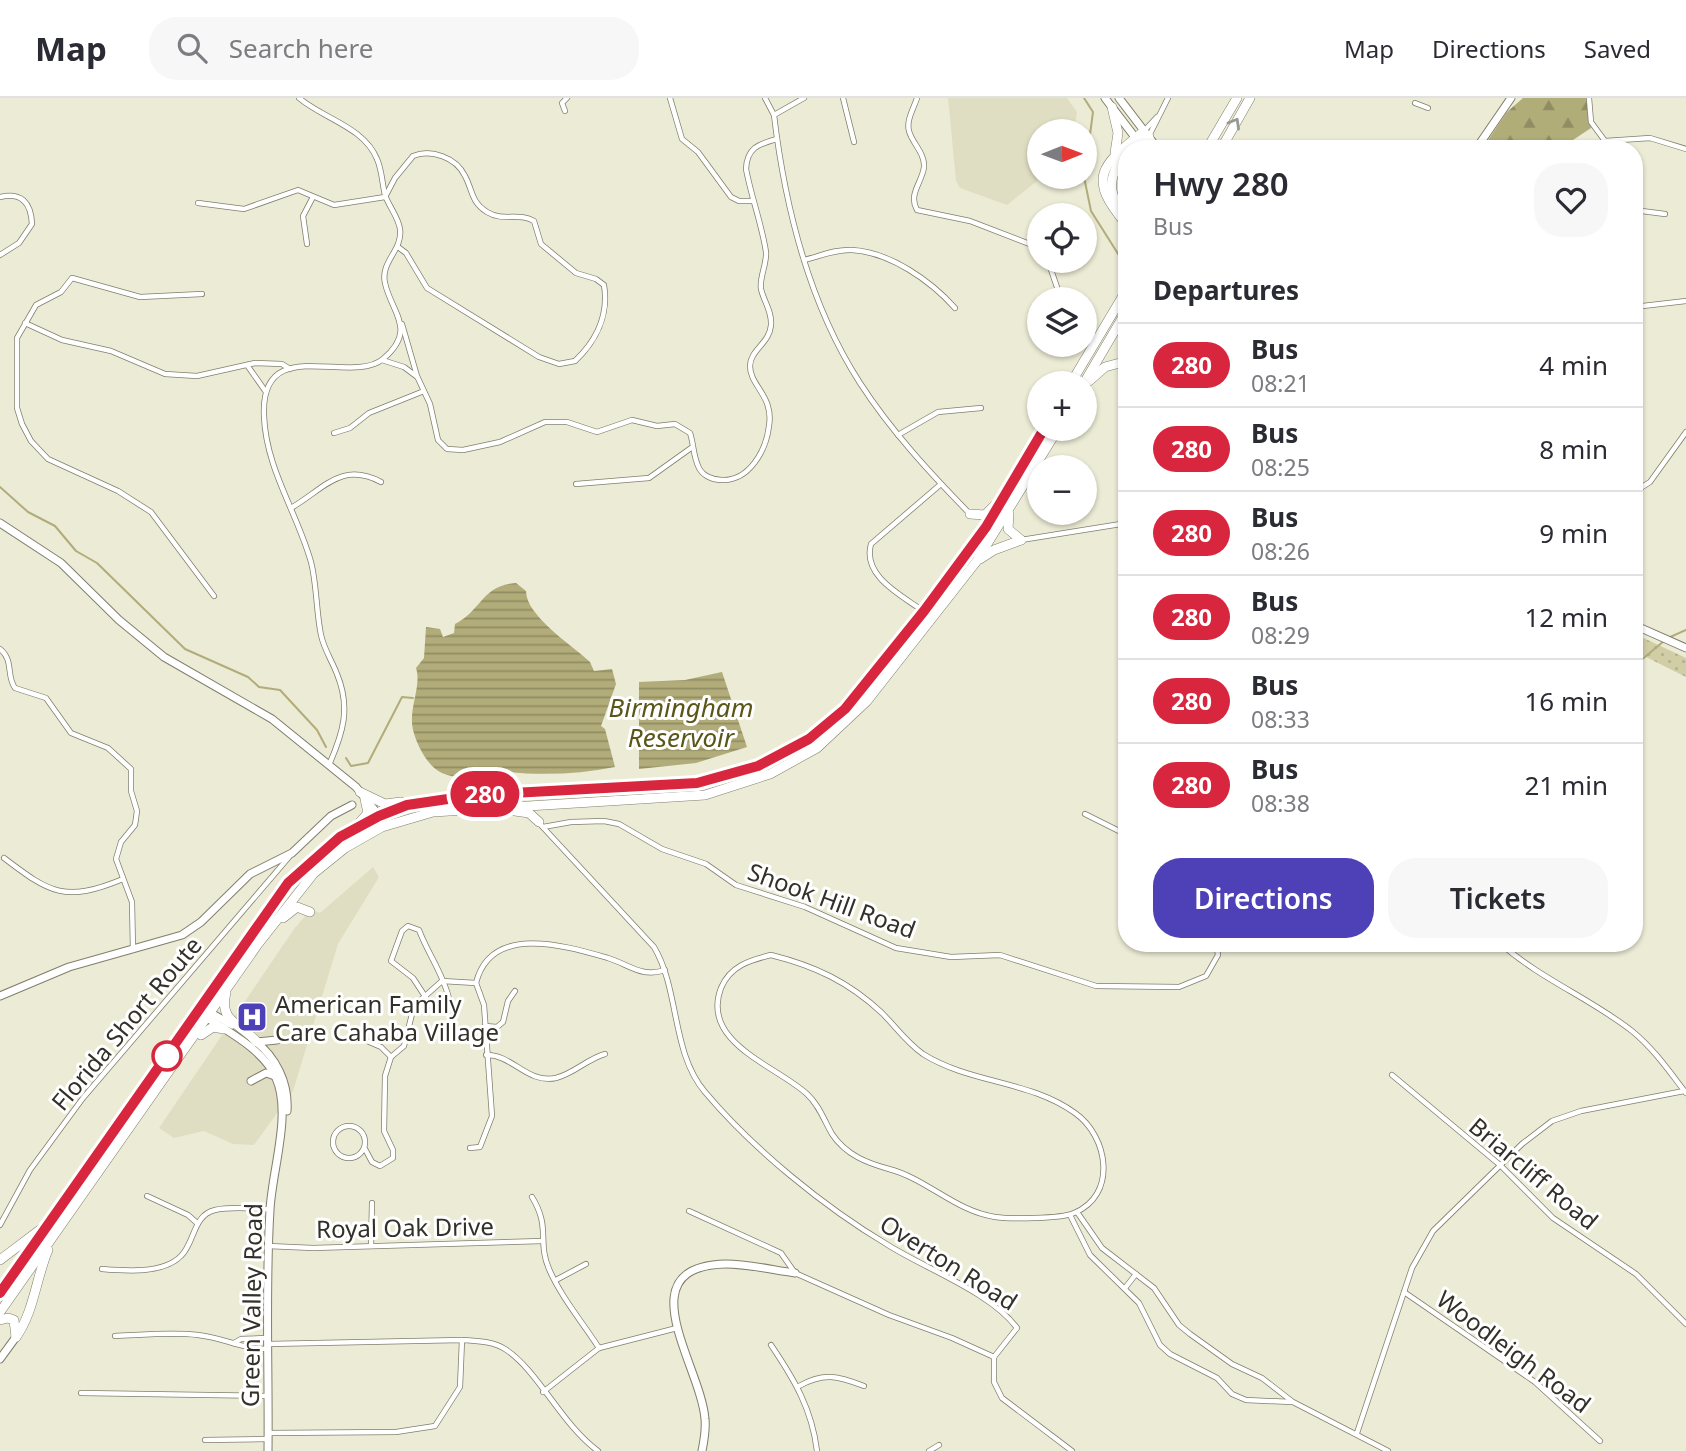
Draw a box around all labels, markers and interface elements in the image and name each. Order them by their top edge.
search box [149,17,639,80]
text: Map [35,26,107,71]
icon: search [173,29,211,67]
text: Search here [229,30,373,66]
text: Map [1344,32,1394,65]
text: Directions [1432,32,1546,65]
text: Saved [1584,32,1651,65]
one-way arrow [1227,118,1240,131]
north arrow [1027,119,1097,189]
map controls [1027,119,1097,525]
text: Hwy 280 [1153,161,1289,206]
button: heart [1534,163,1608,237]
button: locate [1027,203,1097,273]
text: Bus [1153,210,1193,242]
text: Departures [1153,272,1299,308]
button: layers [1027,287,1097,357]
text: Bus [1251,331,1298,367]
text: 4 min [1539,347,1608,383]
text: 280 [1171,348,1212,381]
text: 08:21 [1251,367,1310,399]
button: + [1027,371,1097,441]
text: Bus [1251,415,1298,451]
text: 8 min [1539,431,1608,467]
text: 280 [1171,432,1212,465]
text: 08:25 [1251,451,1310,483]
button: − [1027,455,1097,525]
text: Bus [1251,499,1298,535]
text: 9 min [1539,515,1608,551]
text: 280 [1171,516,1212,549]
text: 08:26 [1251,535,1310,567]
text: Bus [1251,583,1298,619]
text: 12 min [1524,599,1608,635]
text: 280 [1171,600,1212,633]
text: 08:29 [1251,619,1310,651]
text: Bus [1251,667,1298,703]
text: 16 min [1524,683,1608,719]
text: 280 [1171,684,1212,717]
water label: Birmingham Reservoir [609,689,753,755]
text: 08:33 [1251,703,1310,735]
text: Bus [1251,751,1298,787]
text: 21 min [1524,767,1608,803]
text: 280 [1171,768,1212,801]
line badge: 280 [445,771,525,817]
text: 280 [464,777,506,810]
text: 08:38 [1251,787,1310,819]
street label: Shook Hill Road [743,854,921,946]
button: Directions [1153,858,1374,938]
button: Tickets [1388,858,1608,938]
street label: Florida Short Route [43,929,209,1117]
place label: American Family Care Cahaba Village [275,987,499,1048]
hospital icon: American Family Care Cahaba Village [235,1000,269,1034]
unlabelled marker [152,1041,182,1071]
street label: Briarcliff Road [1463,1109,1605,1237]
street label: Green Valley Road [233,1203,269,1407]
street label: Overton Road [874,1207,1024,1317]
street label: Royal Oak Drive [316,1209,494,1245]
street label: Woodleigh Road [1430,1282,1598,1420]

